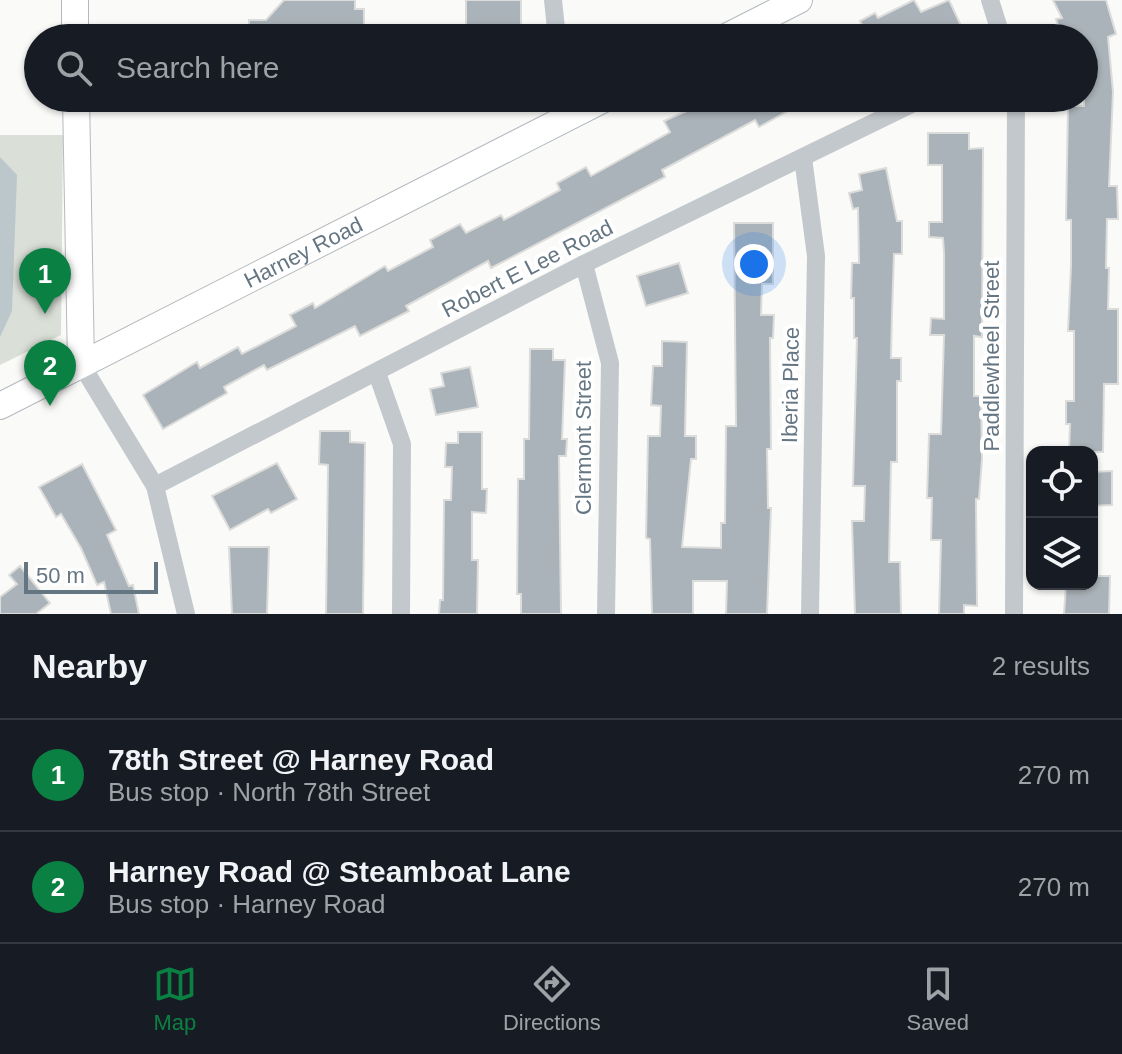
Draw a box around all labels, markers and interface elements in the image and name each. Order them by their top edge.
search box [24,24,1098,112]
icon: search [52,46,96,90]
text: Search here [116,51,279,84]
street label: Harney Road [240,212,367,293]
street label: Robert E Lee Road [438,215,617,322]
your location [734,244,774,284]
pin: 1 [19,248,71,314]
street label: Paddlewheel Street [979,261,1004,451]
street label: Iberia Place [777,327,804,443]
pin: 2 [24,340,76,406]
street label: Clermont Street [571,361,596,515]
map controls [1026,446,1098,590]
button: locate [1026,446,1098,518]
button: layers [1026,518,1098,590]
scale bar [24,558,158,594]
text: 50 m [36,563,85,588]
text: Nearby [32,647,147,685]
text: 2 results [992,651,1090,681]
text: 78th Street @ Harney Road [108,743,494,776]
text: 1 [51,760,65,790]
text: 270 m [1018,760,1090,790]
text: Bus stop · North 78th Street [108,777,430,807]
text: Harney Road @ Steamboat Lane [108,855,571,888]
text: 2 [51,872,65,902]
text: 270 m [1018,872,1090,902]
text: Bus stop · Harney Road [108,889,385,919]
tab: Map [153,962,197,1036]
tab: Directions [503,962,601,1036]
tab: Saved [907,962,969,1036]

